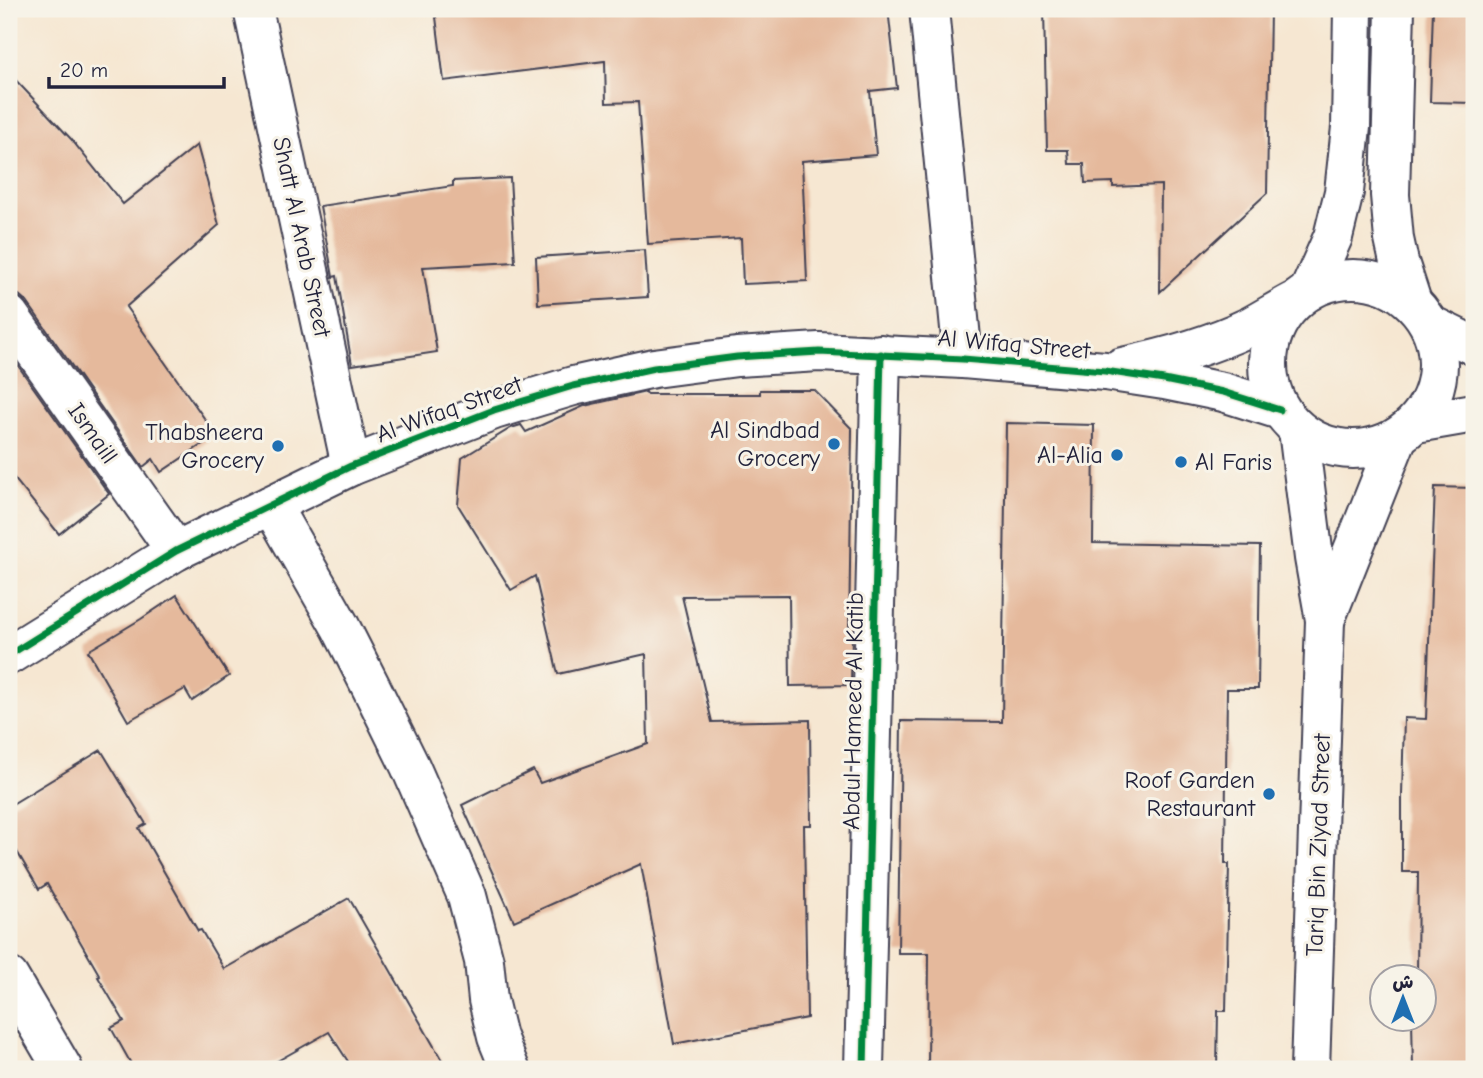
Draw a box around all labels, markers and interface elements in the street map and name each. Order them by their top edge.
scale bar [49,46,224,90]
text: 20 m [60,58,108,82]
street label: Shatt Al Arab Street [267,134,337,341]
street label: Al Wifaq Street [937,323,1092,365]
street label: Al Wifaq Street [372,369,527,448]
street label: Ismaill [62,397,124,469]
place label: Al Sindbad Grocery [710,416,820,472]
place label: Thabsheera Grocery [145,418,264,474]
marker: Al Sindbad Grocery [826,436,842,452]
marker: Thabsheera Grocery [270,438,286,454]
place label: Al-Alia [1037,441,1103,469]
marker: Al-Alia [1109,447,1125,463]
place label: Al Faris [1195,448,1272,476]
marker: Al Faris [1173,454,1189,470]
street label: Abdul Hameed Al Katib [837,592,869,830]
street label: Tariq Bin Ziyad Street [1300,732,1336,957]
place label: Roof Garden Restaurant [1125,766,1256,822]
marker: Roof Garden Restaurant [1261,786,1277,802]
north arrow [1368,962,1438,1032]
text: ش [1393,971,1414,993]

